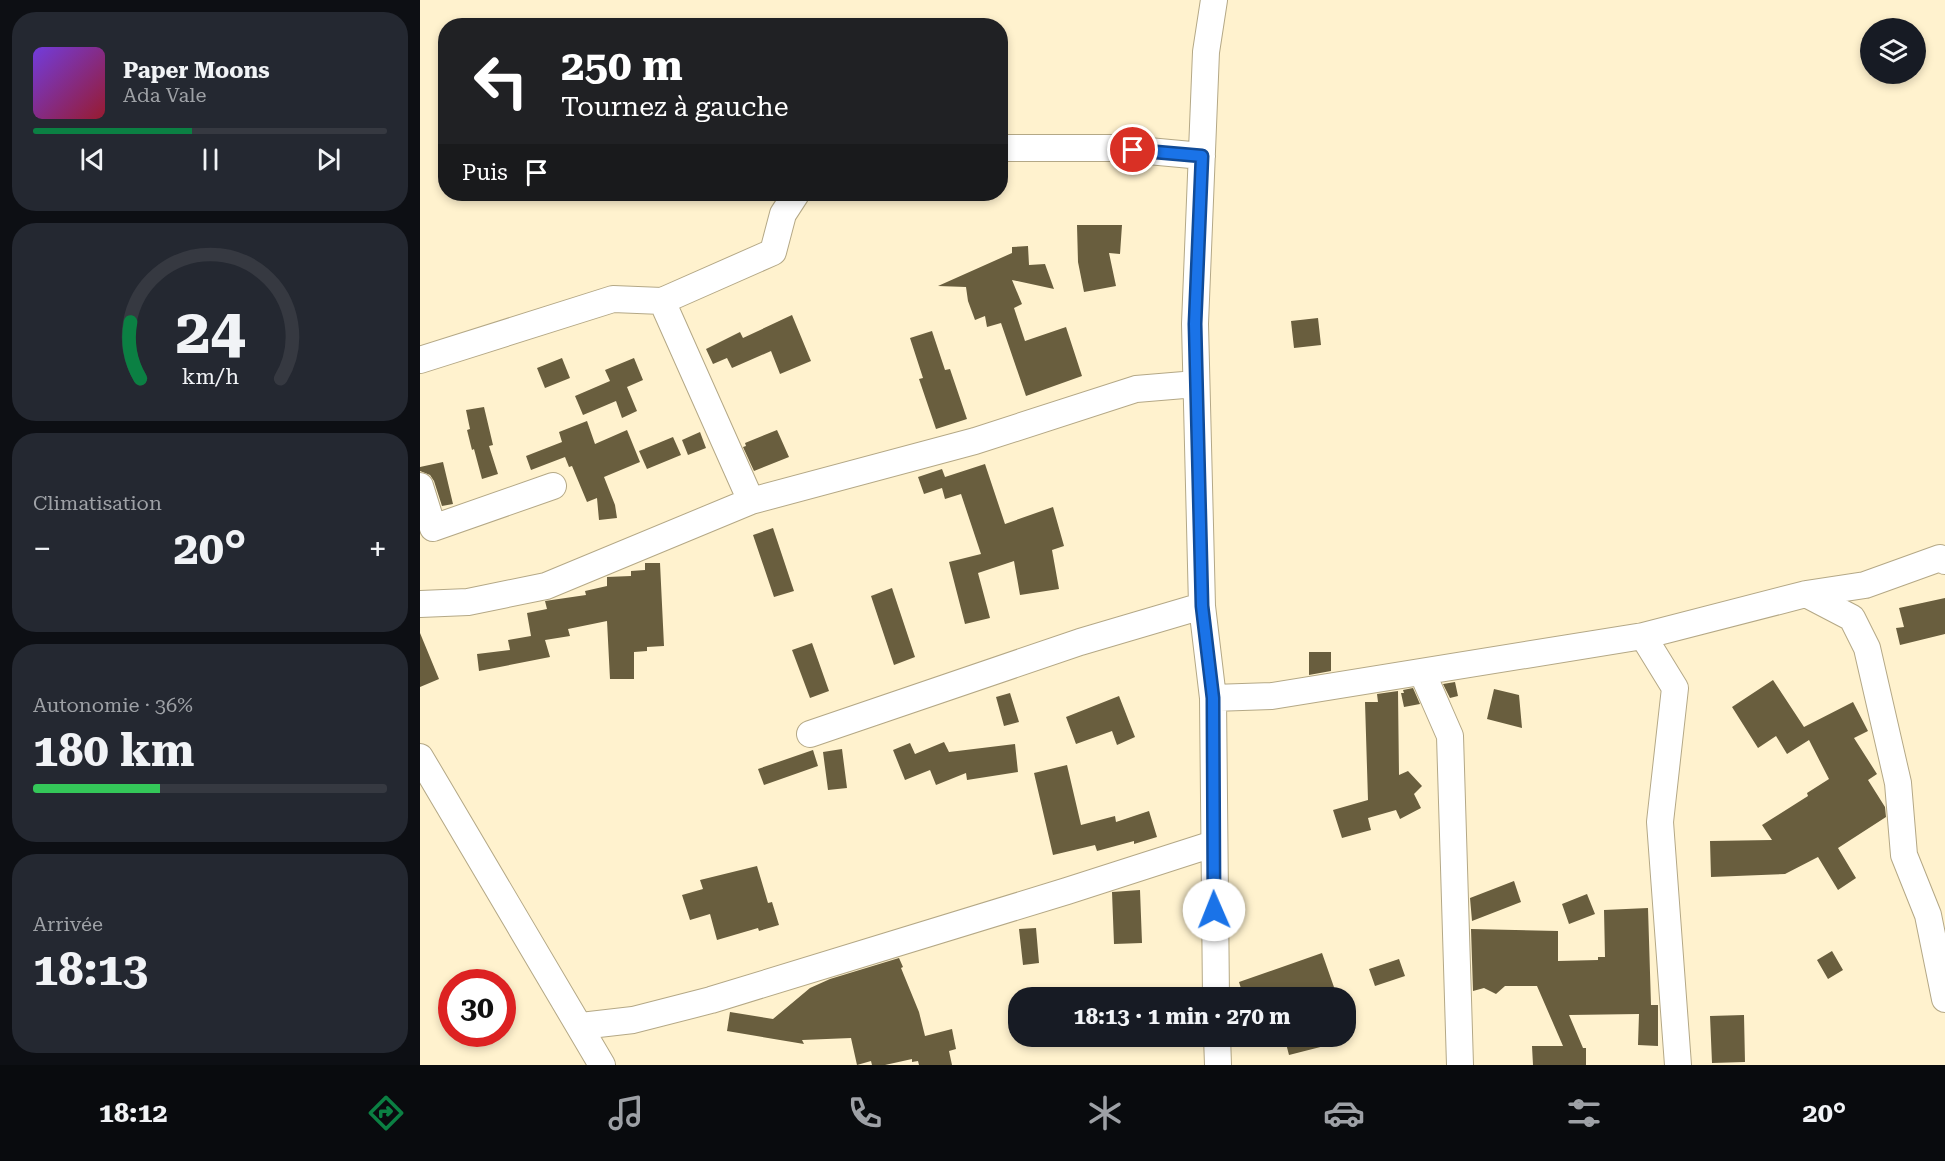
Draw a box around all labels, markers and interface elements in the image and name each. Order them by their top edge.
map controls [1860,18,1926,84]
button: layers [1860,18,1926,84]
text: 250 m [561,41,683,90]
icon: left [462,42,540,120]
text: Paper Moons [123,58,270,83]
text: Ada Vale [123,83,206,107]
text: Tournez à gauche [561,91,789,123]
pin [1107,124,1158,175]
icon: arrive [1116,133,1149,166]
icon: previous [76,143,109,176]
icon: pause [194,143,227,176]
icon: next [312,143,345,176]
icon: arrive [520,156,553,189]
text: Puis [462,160,508,185]
text: 24 [175,295,245,368]
text: km/h [181,364,239,389]
text: Climatisation [33,491,162,515]
text: 20° [174,522,246,575]
text: − [33,529,51,568]
text: + [369,529,387,568]
text: Autonomie · 36% [33,693,193,717]
text: 180 km [33,724,194,777]
position arrow [1182,878,1246,942]
text: Arrivée [33,912,103,936]
text: 18:13 [33,943,148,996]
speed limit sign: 30 [438,969,516,1047]
text: 18:13 · 1 min · 270 m [1073,1004,1291,1029]
icon: directions [365,1092,407,1134]
icon: music [605,1092,647,1134]
icon: phone [844,1092,886,1134]
icon: climate [1084,1092,1126,1134]
icon: car [1323,1092,1365,1134]
icon: filters [1563,1092,1605,1134]
text: 18:12 [99,1097,168,1129]
text: 20° [1803,1097,1846,1129]

